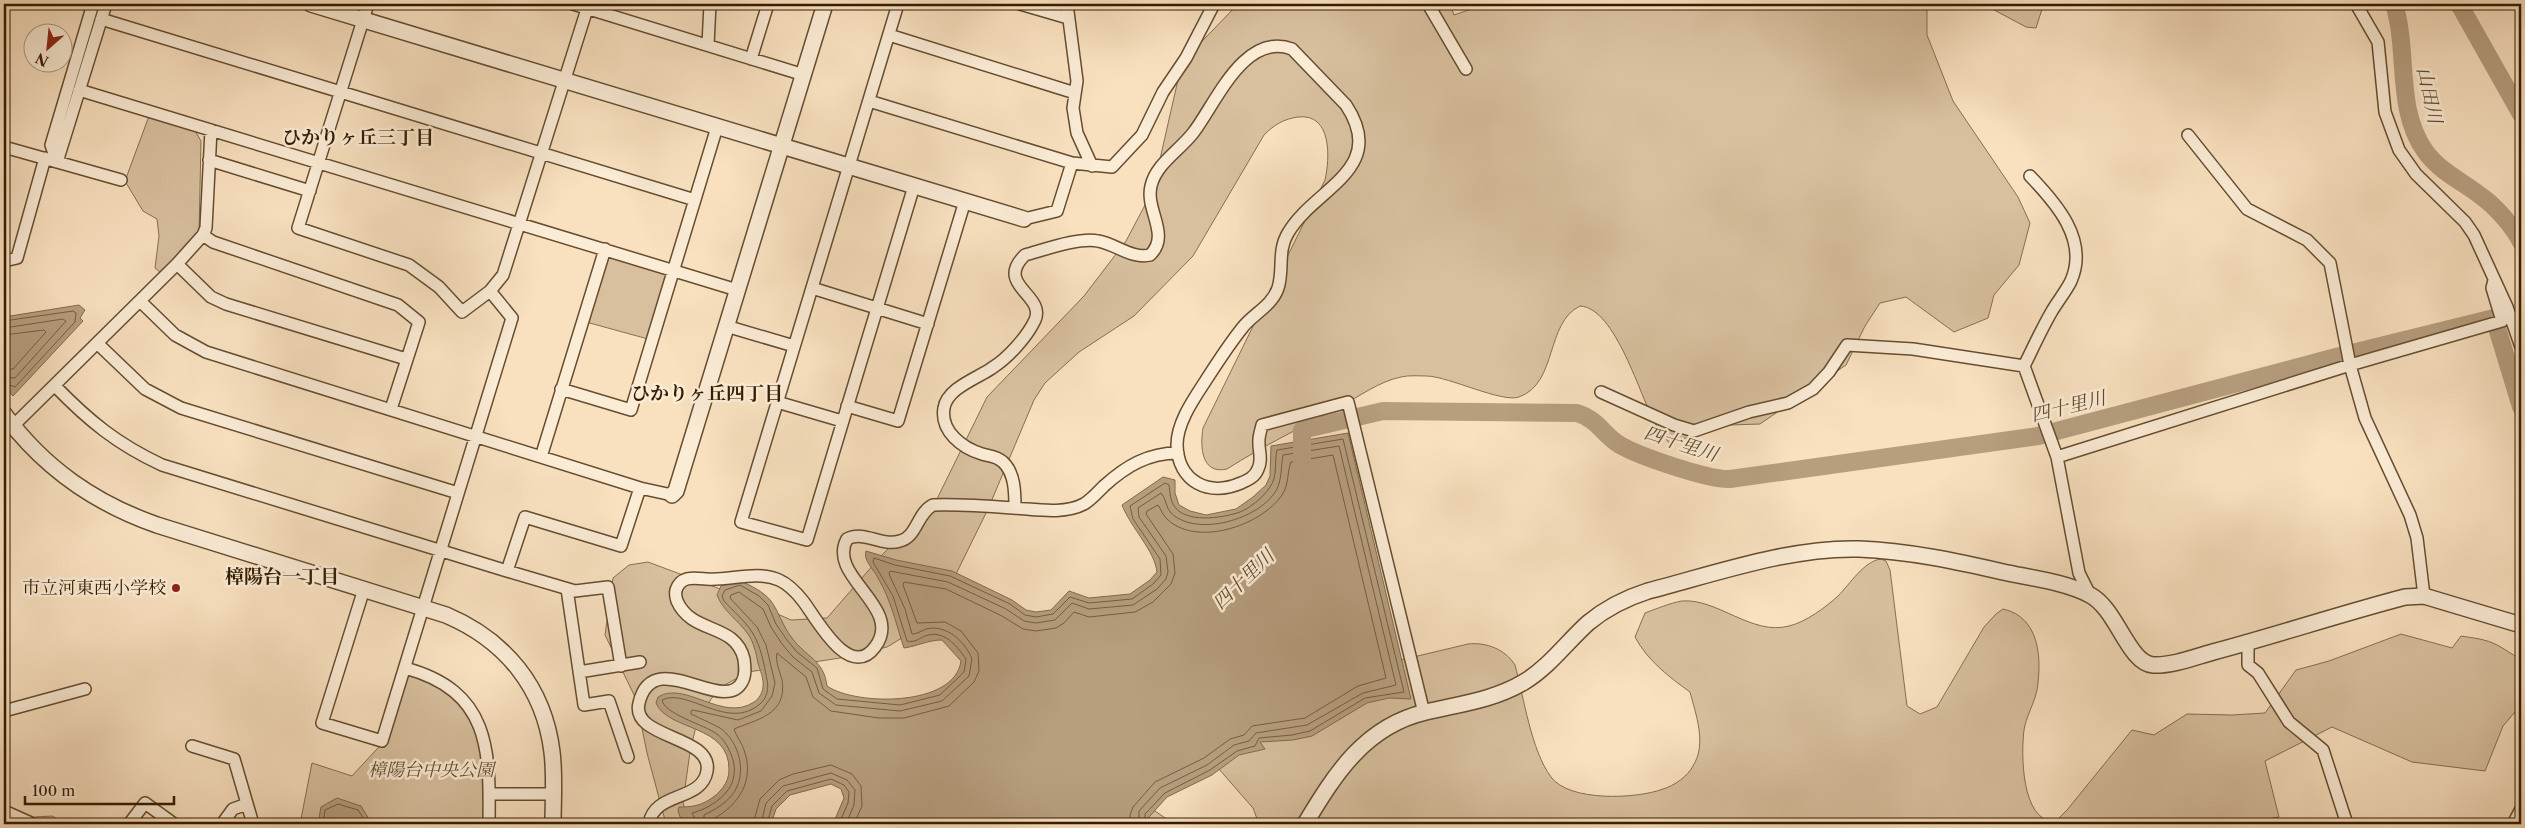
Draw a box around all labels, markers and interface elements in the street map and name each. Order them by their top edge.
north arrow [22,22,72,72]
text: N [33,49,52,70]
water label: 山田川 [2412,65,2447,127]
district label: ひかりヶ丘三丁目 [282,126,434,149]
district label: ひかりヶ丘四丁目 [631,382,783,405]
water label: 四十里川 [2028,386,2110,427]
water label: 四十里川 [1641,421,1722,467]
water label: 四十里川 [1208,543,1280,614]
district label: 樟陽台一丁目 [225,565,339,588]
place label: 市立河東西小学校 [22,577,166,599]
marker: 市立河東西小学校 [170,582,182,594]
park label: 樟陽台中央公園 [368,759,497,781]
scale bar [25,773,174,805]
text: 100 m [32,781,75,800]

